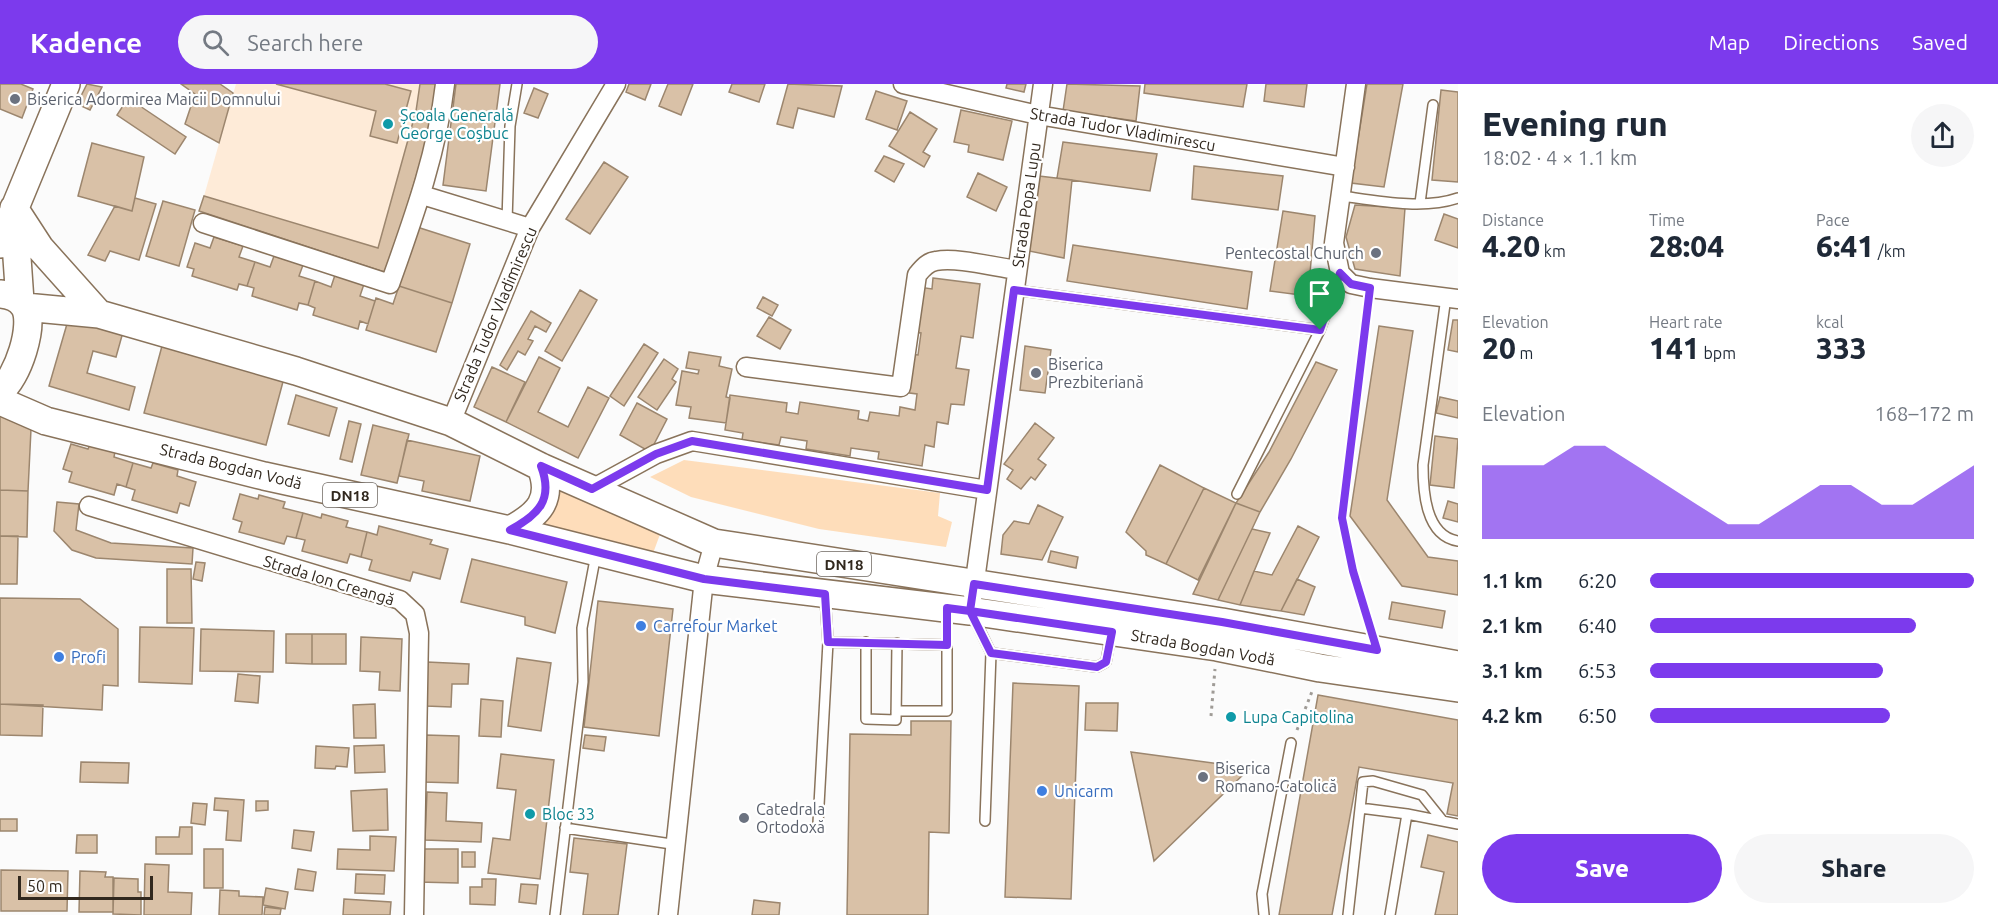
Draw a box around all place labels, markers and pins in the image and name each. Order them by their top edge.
place label: Biserica Adormirea Maicii Domnului [27,90,281,108]
marker: Biserica Adormirea Maicii Domnului [8,92,22,106]
place label: Școala Generală George Coșbuc [400,106,514,142]
marker: Școala Generală George Coșbuc [381,117,395,131]
place label: Pentecostal Church [1225,244,1364,262]
marker: Pentecostal Church [1369,246,1383,260]
pin [1294,268,1345,330]
place label: Biserica Prezbiteriană [1048,355,1144,391]
marker: Biserica Prezbiteriană [1029,366,1043,380]
place label: Carrefour Market [653,617,778,635]
marker: Carrefour Market [634,619,648,633]
place label: Profi [71,648,106,666]
marker: Profi [52,650,66,664]
place label: Lupa Capitolina [1243,708,1354,726]
marker: Lupa Capitolina [1224,710,1238,724]
place label: Biserica Romano-Catolică [1215,759,1337,795]
marker: Biserica Romano-Catolică [1196,770,1210,784]
place label: Unicarm [1054,782,1113,800]
marker: Unicarm [1035,784,1049,798]
place label: Catedrala Ortodoxă [756,800,825,836]
place label: Bloc 33 [542,805,595,823]
marker: Bloc 33 [523,807,537,821]
marker: Catedrala Ortodoxă [737,811,751,825]

